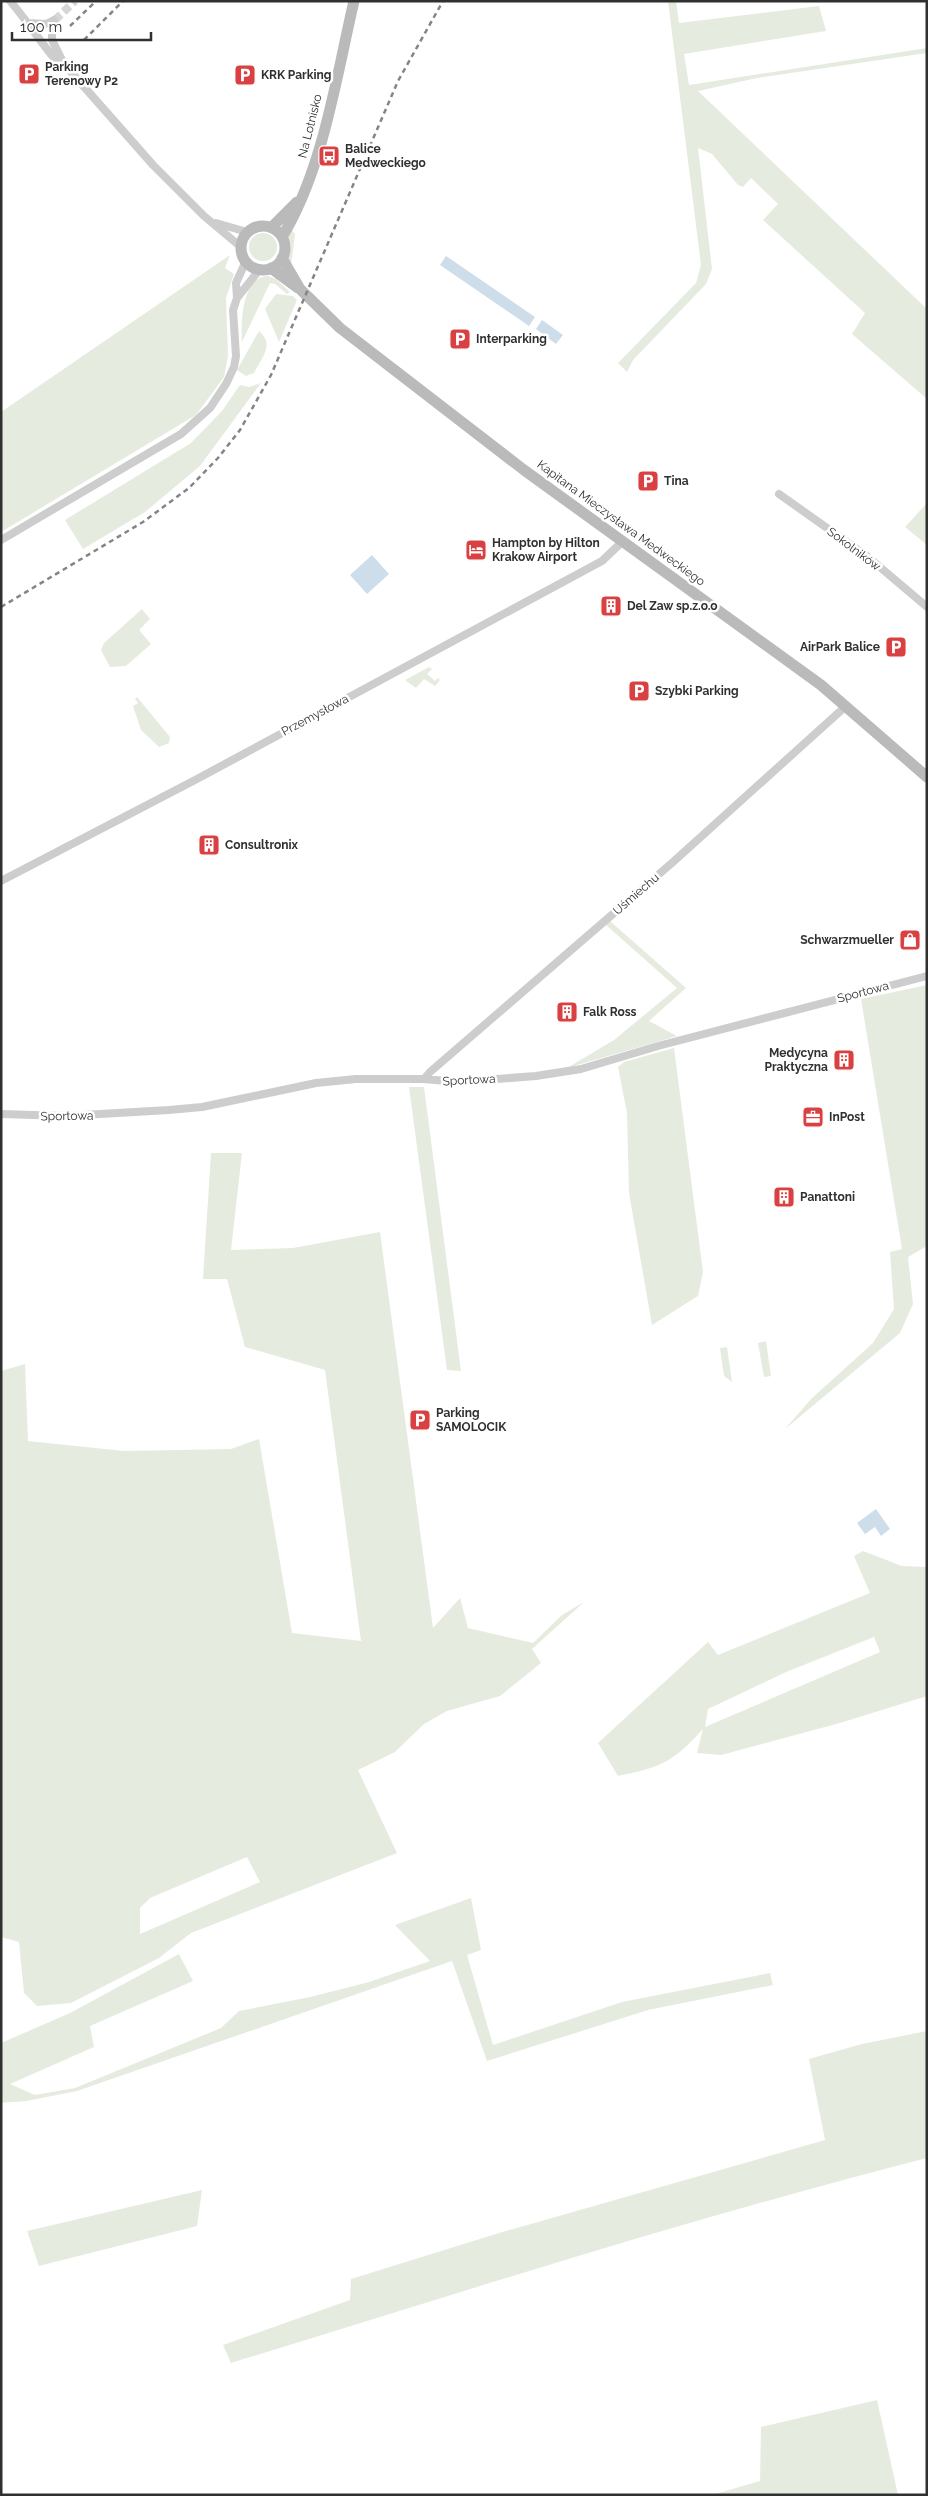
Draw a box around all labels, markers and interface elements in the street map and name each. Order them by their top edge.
scale bar [12,10,151,42]
text: 100 m [20,18,62,36]
place label: Parking Terenowy P2 [45,60,118,88]
parking icon: Parking Terenowy P2 [17,62,41,86]
parking icon: KRK Parking [233,63,257,87]
place label: KRK Parking [261,68,331,82]
street label: Na Lotnisko [295,93,325,159]
place label: Balice Medweckiego [345,142,426,170]
bus stop icon: Balice Medweckiego [317,144,341,168]
parking icon: Interparking [448,327,472,351]
place label: Interparking [476,332,547,346]
street label: Kapitana Mieczysława Medweckiego [534,457,708,589]
parking icon: Tina [636,469,660,493]
place label: Tina [664,474,689,488]
street label: Sokolników [825,524,884,574]
place label: Hampton by Hilton Krakow Airport [492,536,600,564]
hotel icon: Hampton by Hilton Krakow Airport [464,538,488,562]
building icon: Del Zaw sp.z.o.o [599,594,623,618]
place label: Del Zaw sp.z.o.o [627,599,718,613]
parking icon: AirPark Balice [884,635,908,659]
place label: AirPark Balice [800,640,880,654]
parking icon: Szybki Parking [627,679,651,703]
place label: Szybki Parking [655,684,739,698]
street label: Przemysłowa [279,691,351,739]
building icon: Consultronix [197,833,221,857]
place label: Consultronix [225,838,299,852]
street label: Uśmiechu [610,870,662,918]
shop icon: Schwarzmueller [898,928,922,952]
place label: Schwarzmueller [800,933,894,947]
street label: Sportowa [836,978,890,1006]
building icon: Falk Ross [555,1000,579,1024]
place label: Falk Ross [583,1005,637,1019]
place label: Medycyna Praktyczna [765,1046,828,1074]
building icon: Medycyna Praktyczna [832,1048,856,1072]
street label: Sportowa [442,1072,496,1088]
office icon: InPost [801,1105,825,1129]
street label: Sportowa [40,1109,94,1123]
place label: InPost [829,1110,865,1124]
building icon: Panattoni [772,1185,796,1209]
place label: Panattoni [800,1190,855,1204]
place label: Parking SAMOLOCIK [436,1406,507,1434]
parking icon: Parking SAMOLOCIK [408,1408,432,1432]

